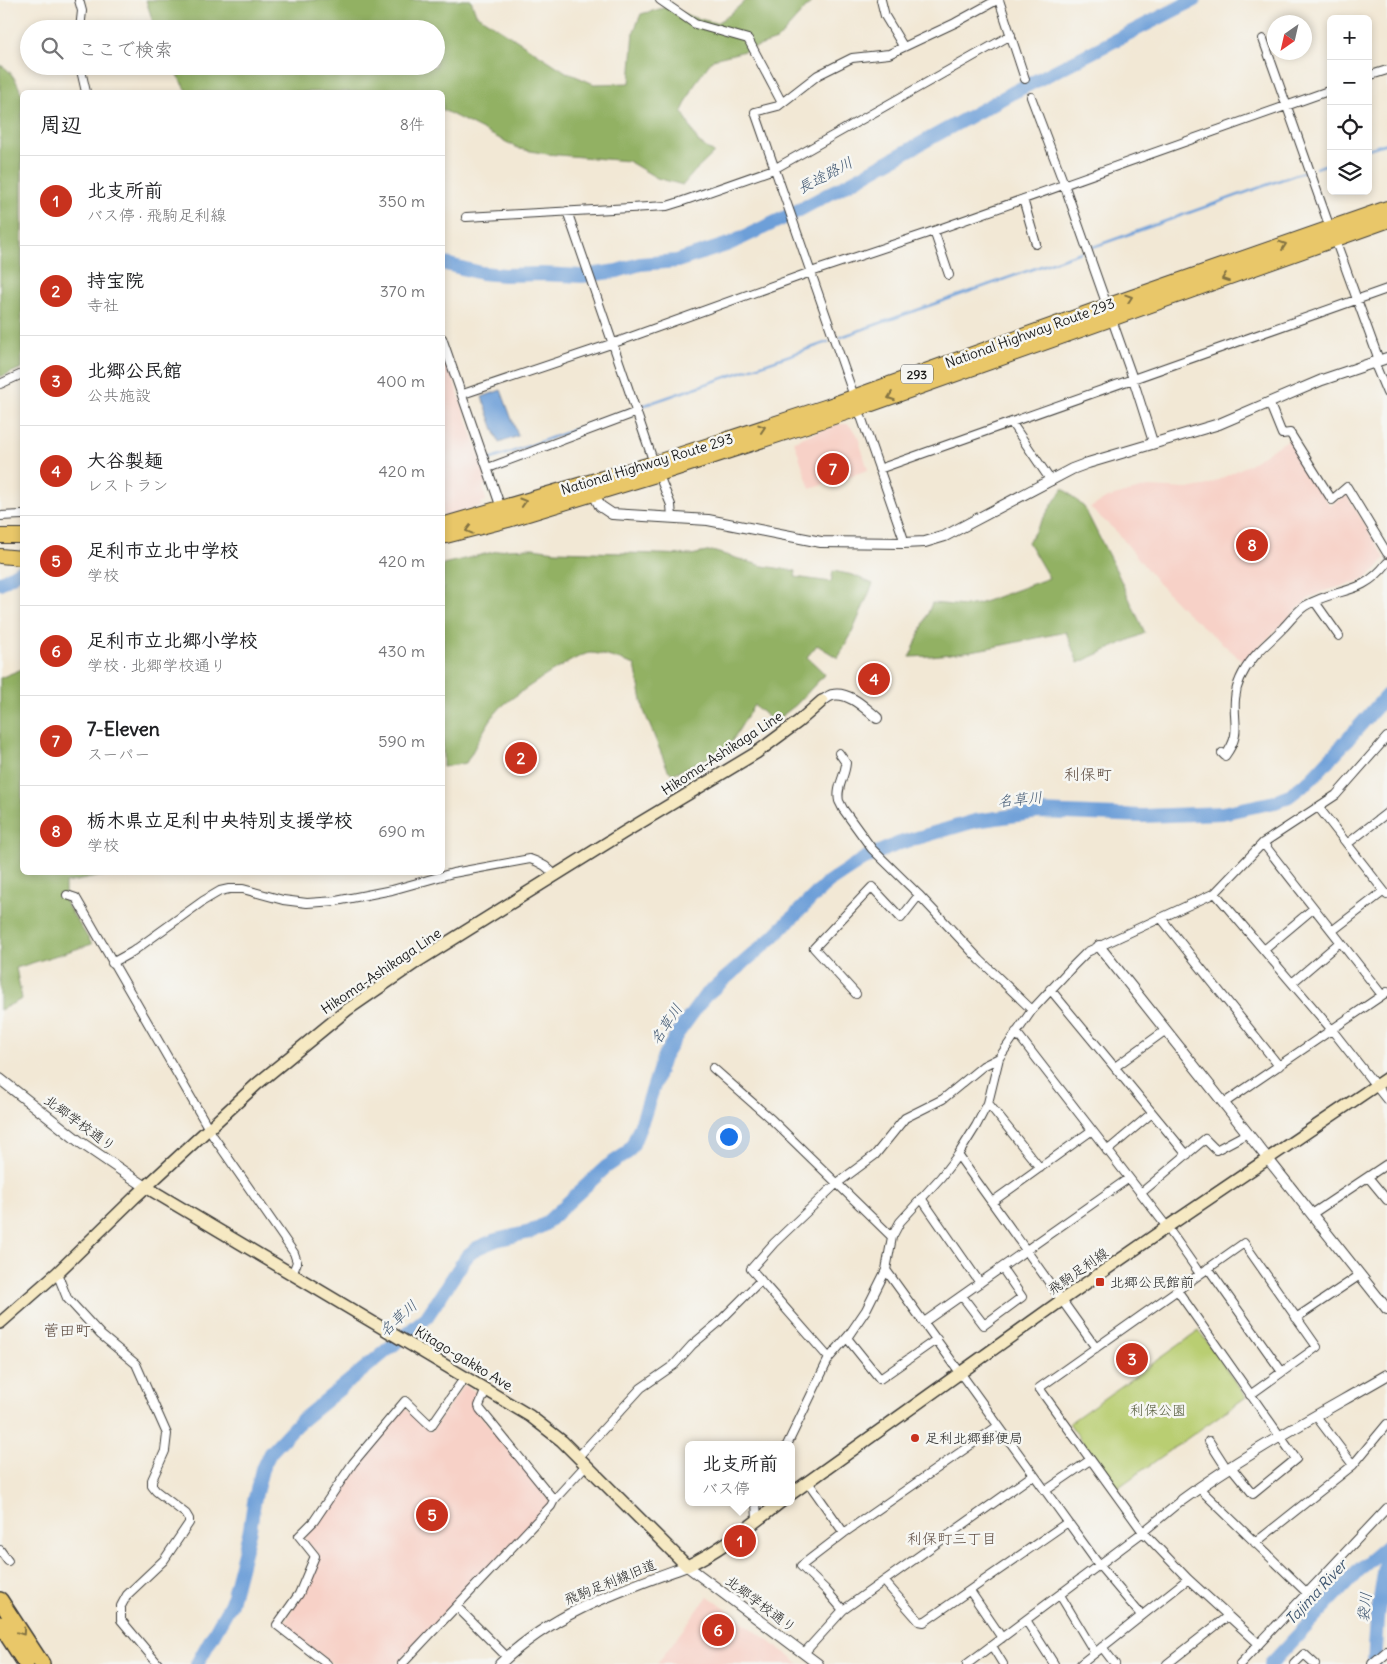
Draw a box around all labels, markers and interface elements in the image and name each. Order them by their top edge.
north arrow [1267,15,1312,60]
map controls [1327,15,1372,195]
button: + [1327,15,1372,60]
search box [20,20,445,75]
icon: search [38,34,66,62]
text: ここで検索 [78,37,173,61]
button: − [1327,60,1372,105]
button: locate [1327,105,1372,150]
text: 周辺 [40,111,82,138]
text: 8件 [400,114,425,134]
button: layers [1327,150,1372,195]
water label: 長途路川 [794,153,856,197]
text: 北支所前 [87,178,163,202]
text: 1 [53,191,59,211]
text: 350 m [378,191,425,211]
text: バス停 · 飛駒足利線 [87,205,226,225]
one-way arrow [1278,241,1287,251]
text: 持宝院 [87,268,144,292]
one-way arrow [1222,272,1230,282]
text: 2 [52,281,60,301]
text: 370 m [380,281,425,301]
street label: National Highway Route 293 [943,294,1117,372]
one-way arrow [1125,294,1133,304]
text: 寺社 [87,295,119,315]
text: 北郷公民館 [87,358,182,382]
road number: 293 [901,364,933,384]
text: 3 [51,371,61,391]
text: 400 m [377,371,425,391]
text: 公共施設 [87,385,151,405]
one-way arrow [887,391,896,401]
one-way arrow [757,424,766,434]
street label: National Highway Route 293 [559,429,735,499]
text: 大谷製麺 [87,448,163,472]
pin: 7 [817,450,849,488]
text: 4 [51,461,61,481]
text: 420 m [379,461,425,481]
text: レストラン [87,475,168,495]
one-way arrow [518,498,527,508]
one-way arrow [466,525,474,535]
pin: 8 [1236,526,1268,564]
text: 足利市立北中学校 [87,538,239,562]
text: 5 [51,551,61,571]
text: 420 m [379,551,425,571]
text: 学校 [87,565,119,585]
text: 足利市立北郷小学校 [87,628,258,652]
text: 6 [51,641,61,661]
text: 430 m [378,641,425,661]
text: 学校 · 北郷学校通り [87,655,226,675]
pin: 4 [858,660,890,698]
street label: Hikoma-Ashikaga Line [658,707,786,799]
text: 7-Eleven [87,717,160,741]
text: 7 [52,731,60,751]
text: 590 m [378,731,425,751]
pin: 2 [505,739,537,777]
text: スーパー [87,744,150,764]
district label: 利保町 [1064,764,1112,784]
water label: 名草川 [997,787,1043,811]
text: 栃木県立足利中央特別支援学校 [87,808,353,832]
text: 8 [51,821,61,841]
text: 690 m [378,821,425,841]
text: 学校 [87,835,119,855]
street label: Hikoma-Ashikaga Line [317,924,445,1018]
water label: 名草川 [646,1000,686,1048]
street label: 北郷学校通り [41,1091,119,1155]
your location [716,1124,742,1150]
street label: 飛駒足利線 [1044,1244,1112,1298]
place label: 北郷公民館前 [1110,1273,1194,1291]
marker: 北郷公民館前 [1094,1276,1106,1288]
water label: 名草川 [375,1296,421,1340]
district label: 菅田町 [43,1320,91,1340]
street label: Kitago-gakko Ave. [412,1322,518,1396]
pin: 3 [1116,1340,1148,1378]
park label: 利保公園 [1130,1401,1186,1419]
place label: 足利北郷郵便局 [925,1429,1023,1447]
marker: 足利北郷郵便局 [909,1432,921,1444]
popup [685,1441,795,1506]
text: 北支所前 [702,1451,778,1475]
text: バス停 [702,1478,750,1498]
pin: 5 [416,1496,448,1534]
pin: 1 [724,1522,756,1560]
district label: 利保町三丁目 [907,1529,997,1548]
water label: Tajima River [1281,1554,1352,1628]
street label: 飛駒足利線旧道 [561,1555,659,1609]
street label: 北郷学校通り [722,1572,800,1636]
water label: 袋川 [1353,1591,1375,1623]
pin: 6 [702,1611,734,1649]
one-way arrow [16,1626,25,1635]

